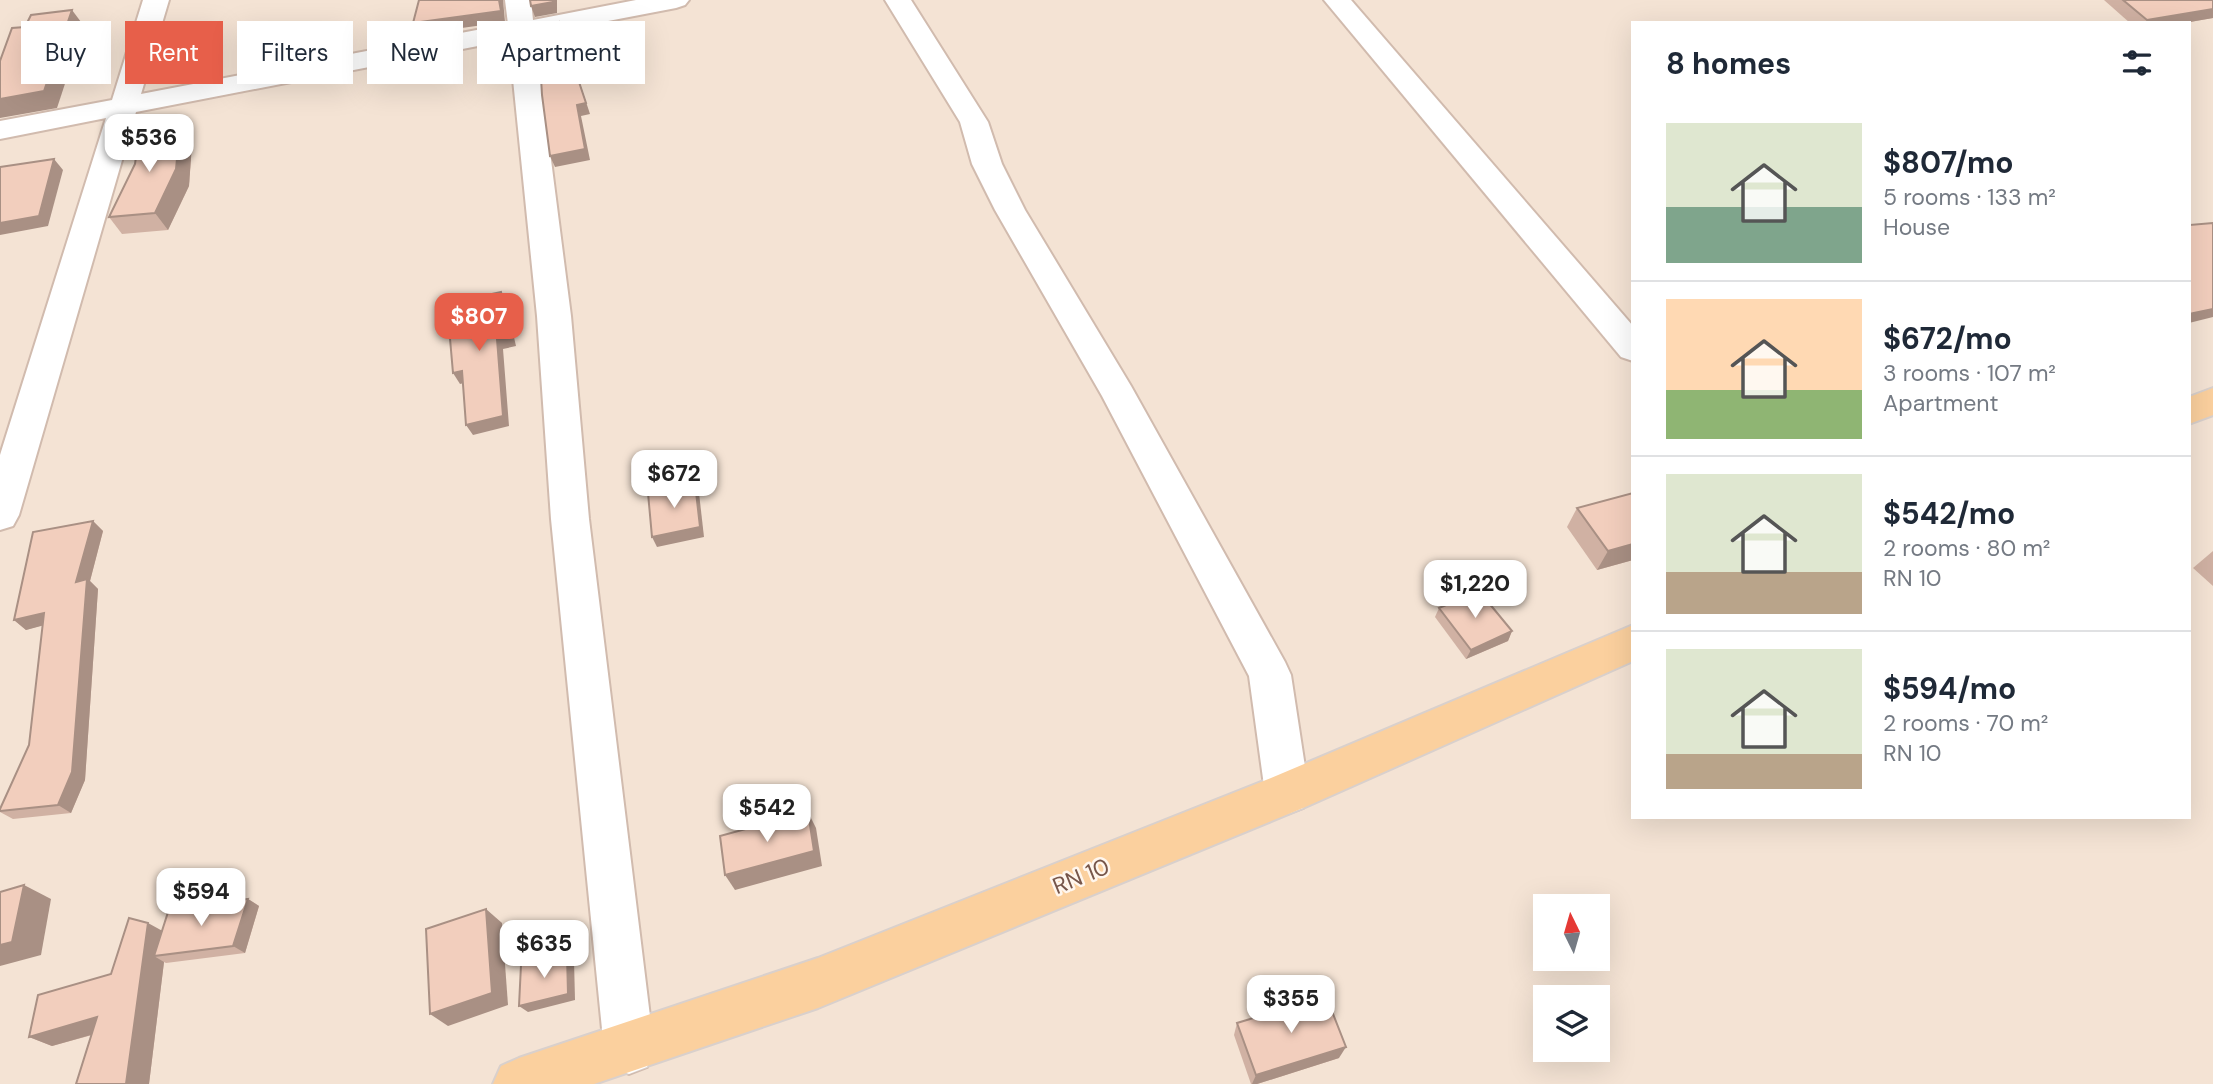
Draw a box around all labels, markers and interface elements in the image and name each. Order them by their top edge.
chip: Buy [21,21,111,84]
chip: Rent [125,21,223,84]
chip: Filters [237,21,353,84]
chip: New [367,21,463,84]
chip: Apartment [477,21,645,84]
text: 8 homes [1666,44,1791,83]
icon: filters [2118,44,2156,82]
pin: $536 [108,114,190,174]
text: $536 [121,122,177,152]
text: $807/mo [1883,143,2014,182]
icon: home [1722,151,1806,235]
text: 5 rooms · 133 m² [1883,182,2056,212]
text: House [1883,212,1950,242]
pin: $807 [438,294,520,353]
text: $807 [451,301,507,331]
text: $672/mo [1883,319,2012,358]
icon: home [1722,327,1806,411]
text: 3 rooms · 107 m² [1883,358,2056,388]
text: Apartment [1883,388,1998,418]
pin: $672 [633,450,715,510]
text: $672 [647,458,701,488]
text: $542/mo [1883,494,2015,533]
icon: home [1722,502,1806,586]
text: 2 rooms · 80 m² [1883,533,2050,563]
pin: $1,220 [1418,560,1532,620]
text: RN 10 [1883,563,1942,593]
text: $1,220 [1440,568,1510,598]
text: $594/mo [1883,669,2016,708]
icon: home [1722,677,1806,761]
text: 2 rooms · 70 m² [1883,708,2048,738]
text: RN 10 [1883,738,1942,768]
pin: $542 [726,784,808,844]
text: $542 [739,792,795,822]
street label: RN 10 [1048,851,1114,901]
pin: $594 [160,869,242,928]
text: $594 [172,876,230,906]
north arrow [1533,894,1610,971]
map controls [1533,894,1610,1062]
pin: $635 [503,920,585,980]
text: $635 [516,928,572,958]
pin: $355 [1250,976,1332,1035]
text: $355 [1263,983,1319,1013]
button: layers [1533,985,1610,1062]

